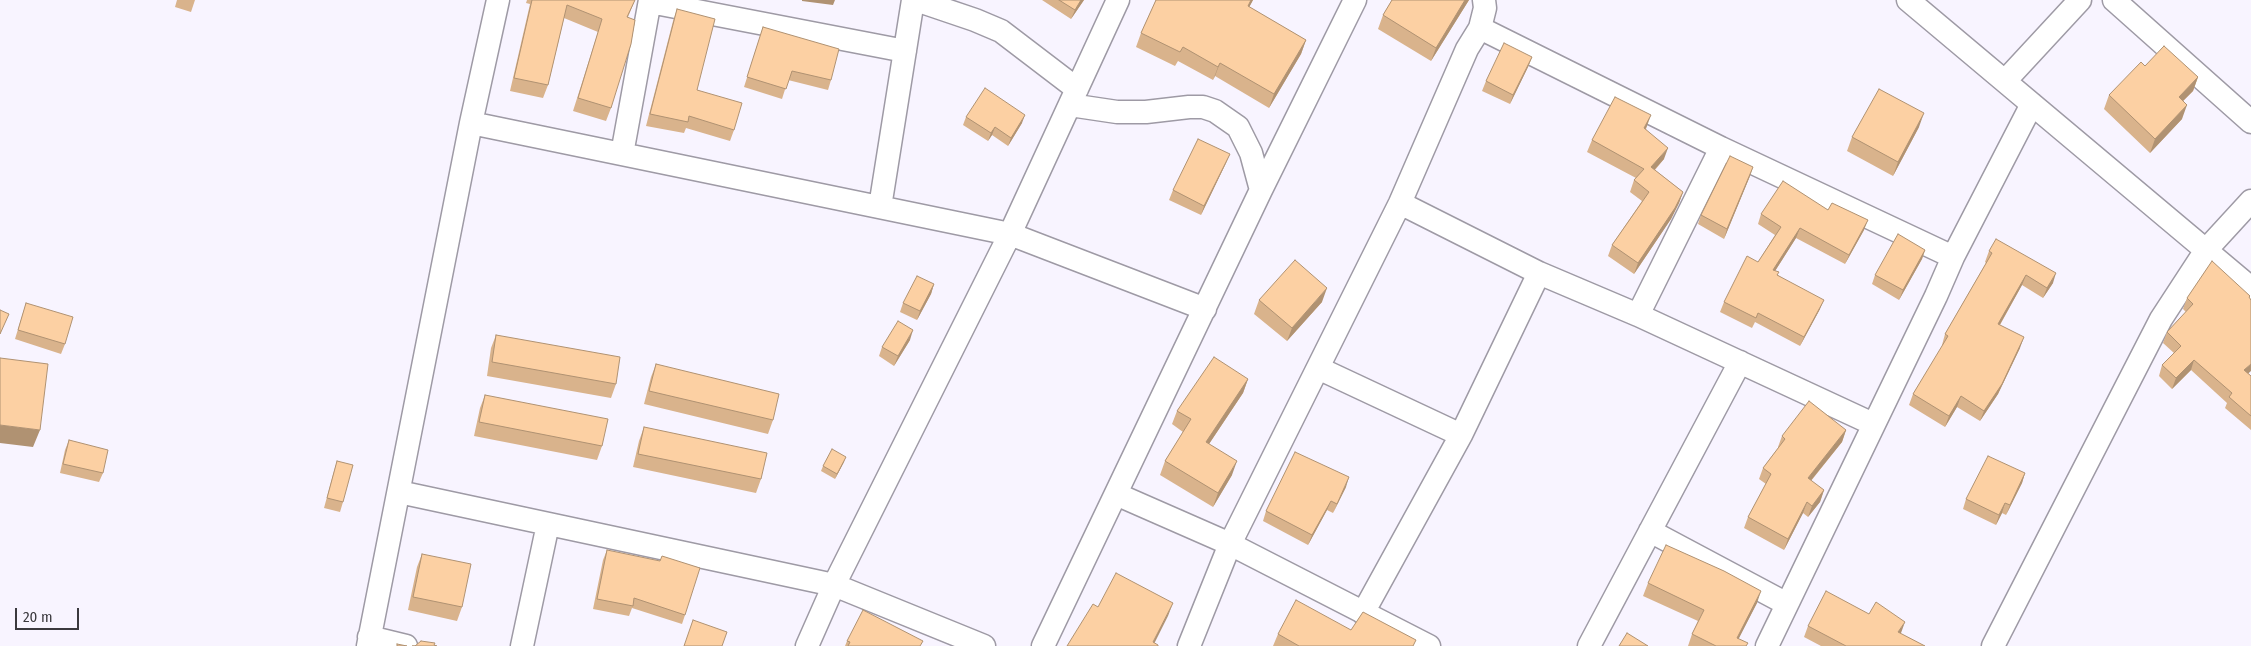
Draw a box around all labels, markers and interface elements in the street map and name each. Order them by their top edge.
scale bar [18,598,81,630]
text: 20 m [23,608,53,626]

